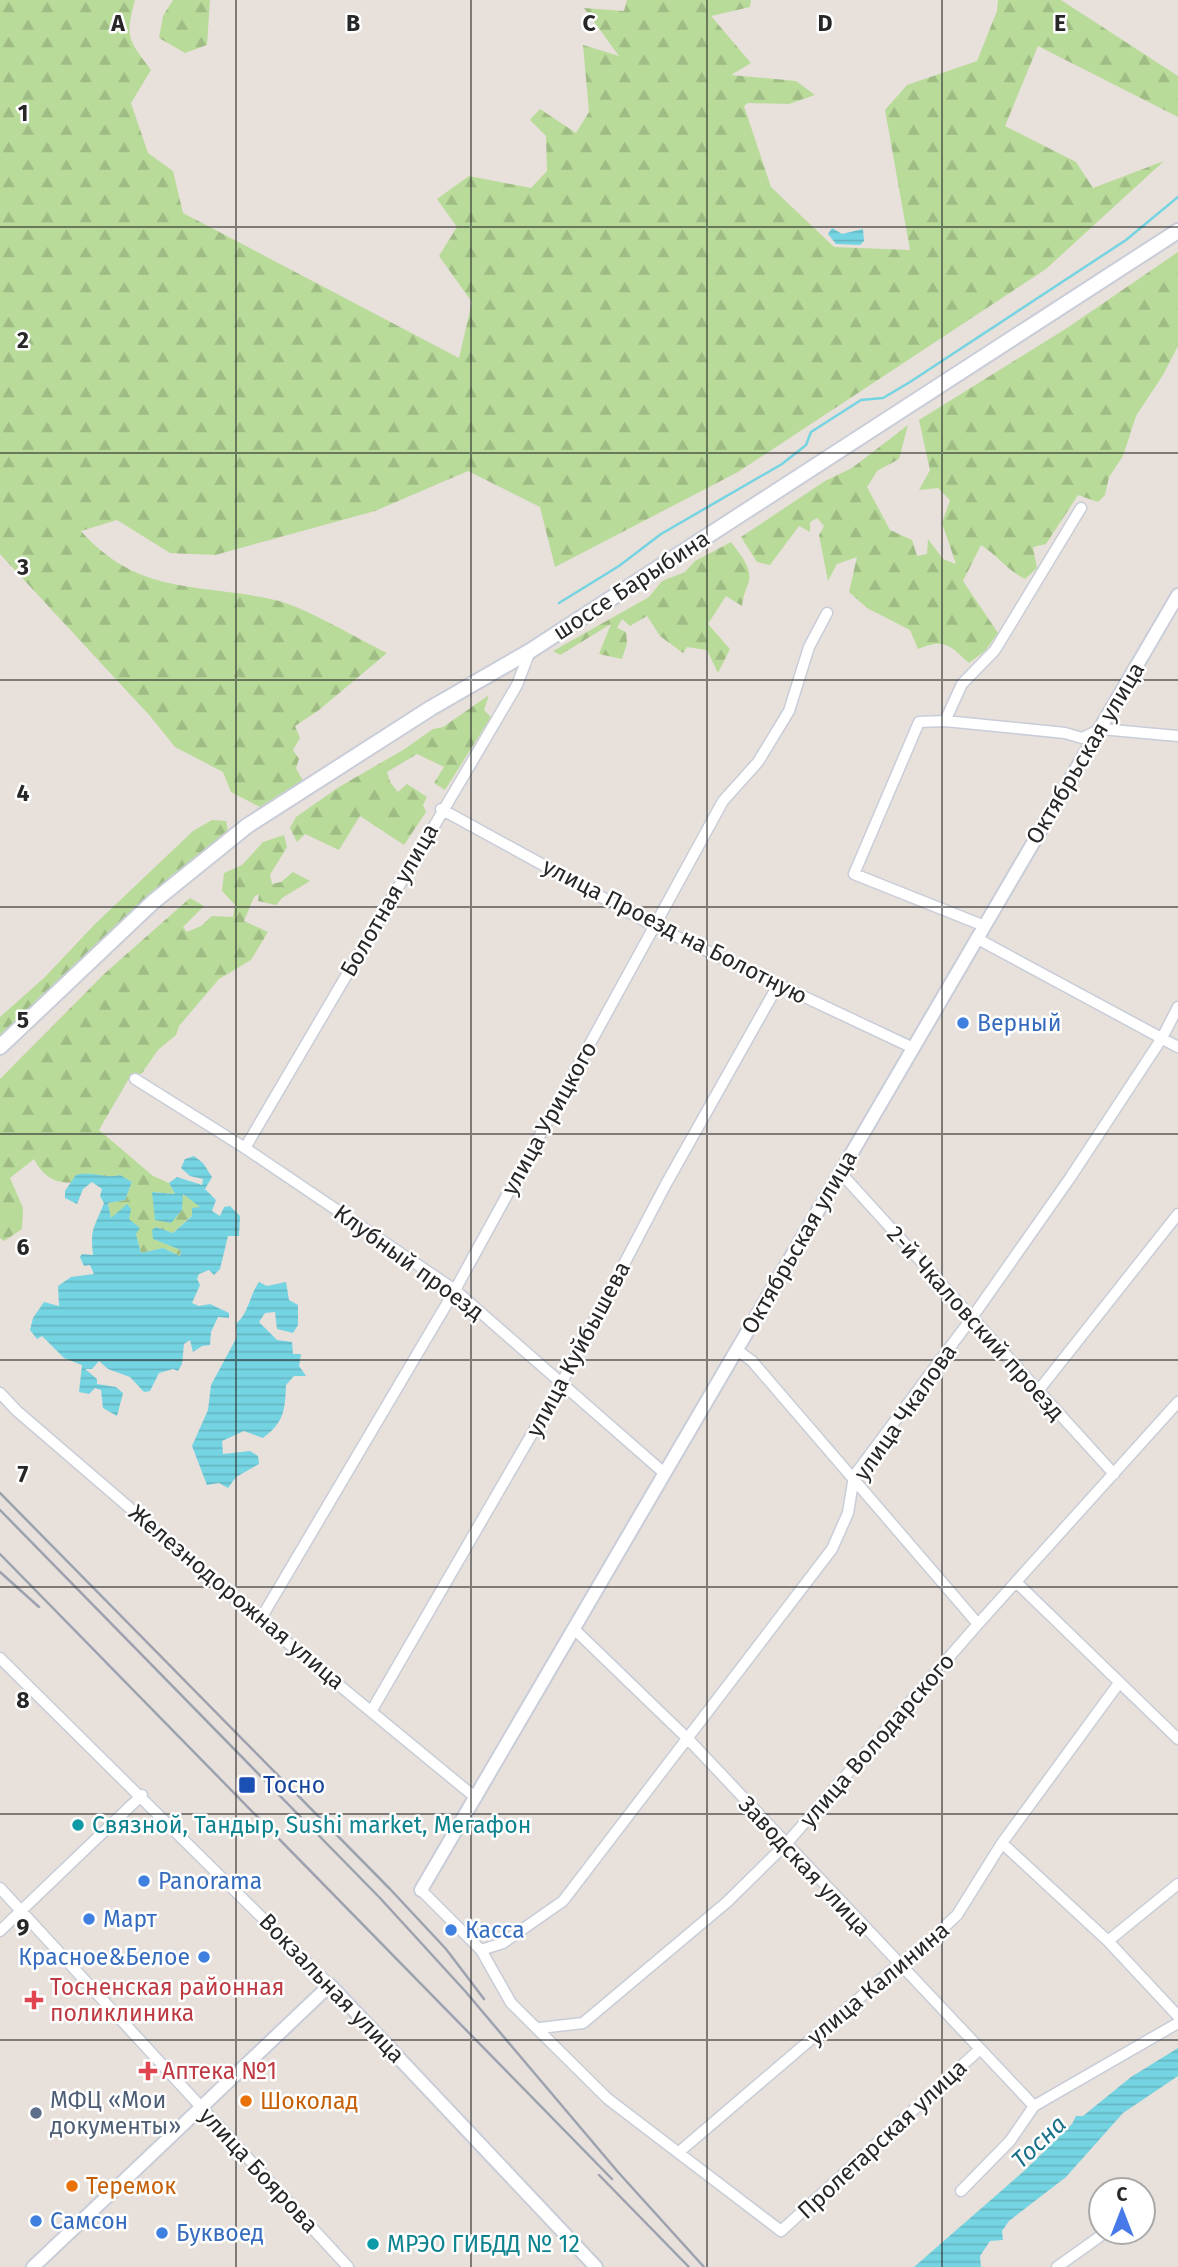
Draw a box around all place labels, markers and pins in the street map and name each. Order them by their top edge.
place label: Верный [977,1009,1062,1037]
marker: Верный [955,1015,971,1031]
place label: Тосно [263,1771,325,1799]
marker: Тосно [237,1775,257,1795]
place label: Связной, Тандыр, Sushi market, Мегафон [92,1811,531,1839]
marker: Связной, Тандыр, Sushi market, Мегафон [70,1817,86,1833]
place label: Panorama [158,1867,262,1895]
marker: Panorama [136,1873,152,1889]
place label: Март [103,1905,157,1933]
marker: Март [81,1911,97,1927]
place label: Касса [465,1916,525,1944]
marker: Касса [443,1922,459,1938]
place label: Красное&Белое [18,1943,190,1971]
marker: Красное&Белое [196,1949,212,1965]
place label: Тосненская районная поликлиника [50,1973,284,2027]
marker: Тосненская районная поликлиника [24,1990,44,2010]
place label: Аптека №1 [162,2057,277,2085]
marker: Аптека №1 [140,2063,156,2079]
place label: МФЦ «Мои документы» [50,2086,181,2140]
place label: Шоколад [260,2087,358,2115]
marker: Шоколад [238,2093,254,2109]
marker: МФЦ «Мои документы» [28,2105,44,2121]
place label: Теремок [86,2172,176,2200]
marker: Теремок [64,2178,80,2194]
place label: Самсон [50,2207,128,2235]
marker: Самсон [28,2213,44,2229]
place label: Буквоед [176,2219,264,2247]
marker: Буквоед [154,2225,170,2241]
place label: МРЭО ГИБДД № 12 [387,2230,580,2258]
marker: МРЭО ГИБДД № 12 [365,2236,381,2252]

